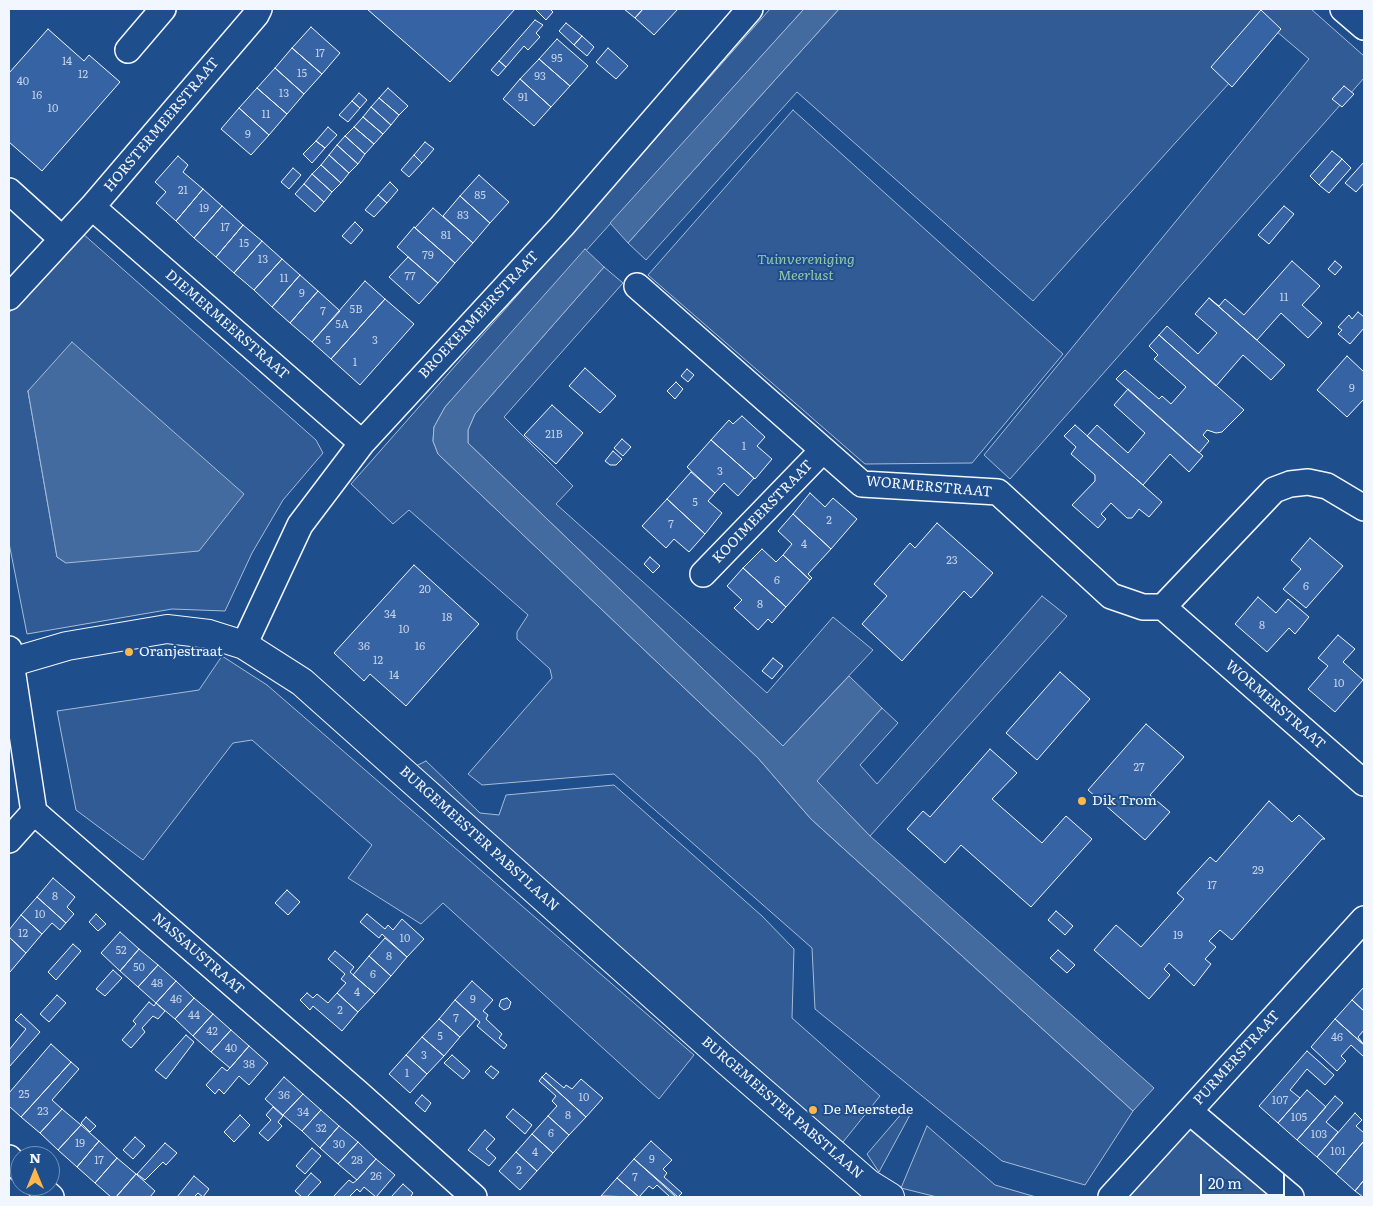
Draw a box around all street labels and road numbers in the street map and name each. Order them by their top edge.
street label: HORSTERMEERSTRAAT [101,55,223,195]
street label: BROEKERMEERSTRAAT [416,248,542,382]
street label: DIEMERMEERSTRAAT [162,267,292,383]
street label: KOOIMEERSTRAAT [709,457,817,567]
street label: WORMERSTRAAT [865,473,993,501]
street label: WORMERSTRAAT [1222,657,1328,753]
street label: BURGEMEESTER PABSTLAAN [396,763,562,915]
street label: NASSAUSTRAAT [149,909,247,999]
street label: PURMERSTRAAT [1190,1007,1284,1109]
street label: BURGEMEESTER PABSTLAAN [698,1033,866,1183]

